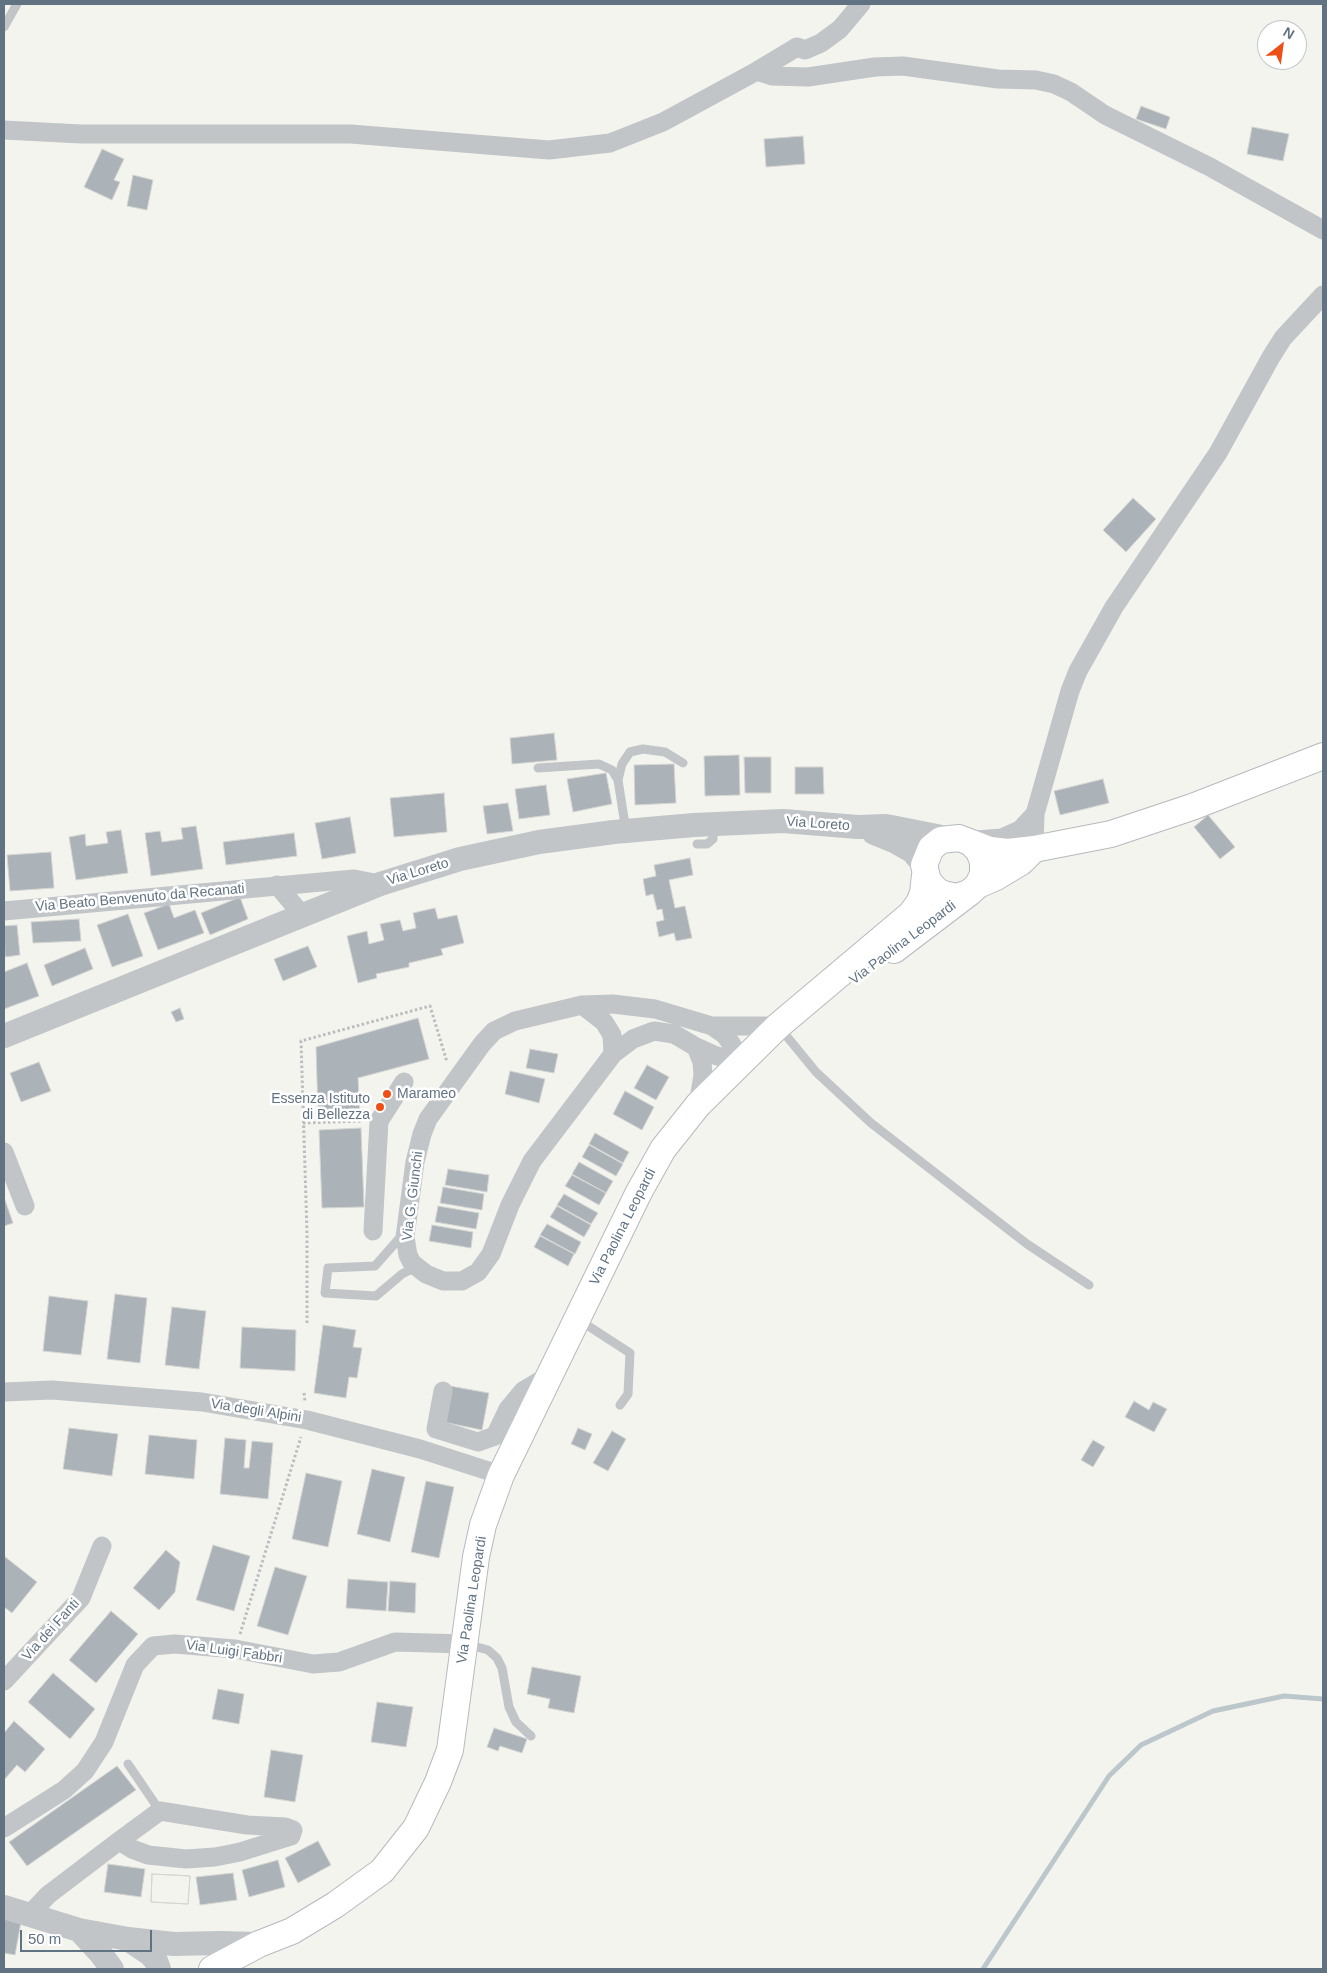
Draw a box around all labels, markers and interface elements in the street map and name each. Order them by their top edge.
north arrow [1257,20,1307,70]
text: N [1281,23,1297,42]
street label: Via Loreto [786,813,850,835]
street label: Via Loreto [385,855,451,889]
street label: Via Beato Benvenuto da Recanati [35,880,245,916]
street label: Via Paolina Leopardi [846,897,960,989]
place label: Marameo [397,1086,456,1102]
marker: Marameo [381,1088,393,1100]
place label: Essenza Istituto di Bellezza [271,1091,370,1124]
marker: Essenza Istituto di Bellezza [374,1101,386,1113]
street label: Via G. Giunchi [399,1150,427,1242]
street label: Via Paolina Leopardi [586,1166,660,1288]
street label: Via degli Alpini [209,1396,303,1426]
street label: Via Paolina Leopardi [454,1535,490,1665]
street label: Via dei Fanti [19,1596,83,1664]
street label: Via Luigi Fabbri [185,1637,283,1667]
scale bar [22,1920,155,1952]
text: 50 m [28,1930,61,1947]

